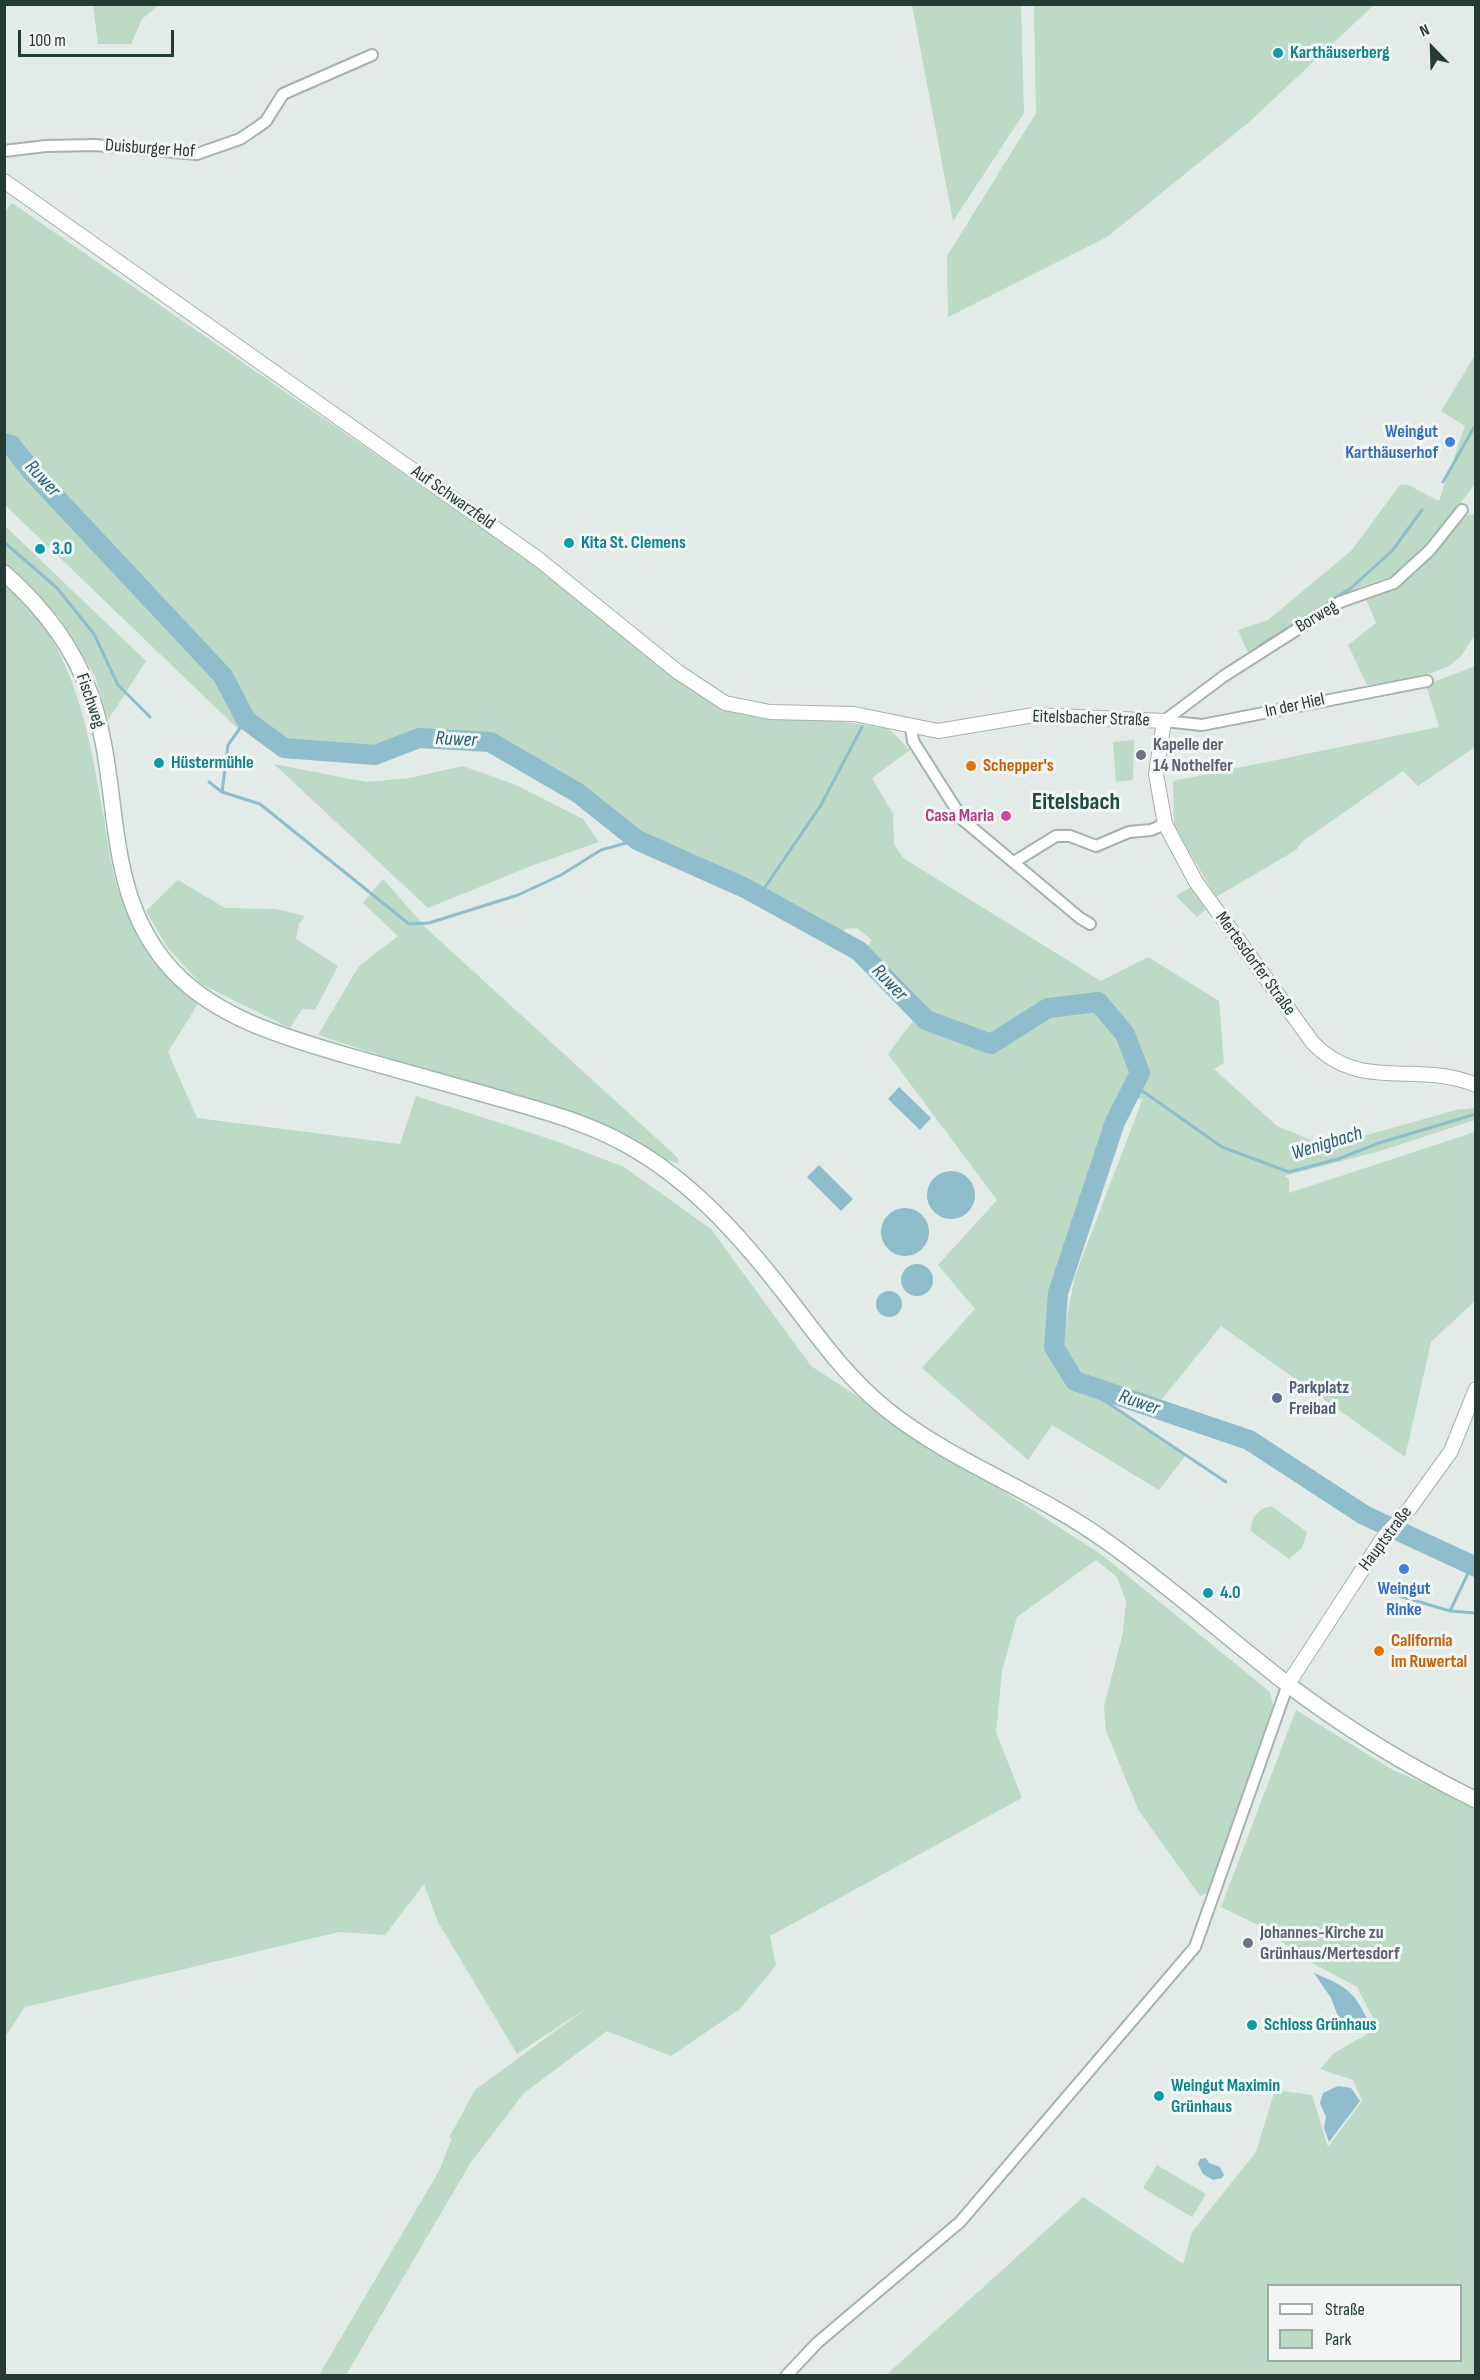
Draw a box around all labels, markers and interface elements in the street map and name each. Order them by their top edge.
scale bar [21,18,177,56]
north arrow [1402,18,1462,78]
text: N [1417,21,1432,41]
text: 100 m [29,30,66,51]
place label: Karthäuserberg [1290,42,1389,64]
marker: Karthäuserberg [1271,46,1285,60]
street label: Duisburger Hof [104,135,196,163]
place label: Weingut Karthäuserhof [1345,421,1438,464]
marker: Weingut Karthäuserhof [1443,435,1457,449]
water label: Ruwer [19,456,65,502]
street label: Auf Schwarzfeld [407,461,499,535]
place label: Kita St. Clemens [581,532,686,554]
marker: Kita St. Clemens [562,536,576,550]
place label: 3.0 [52,538,72,560]
marker: 3.0 [33,542,47,556]
street label: Borweg [1292,596,1342,638]
street label: Fischweg [71,671,109,731]
street label: In der Hiel [1263,689,1327,723]
street label: Eitelsbacher Straße [1032,706,1150,732]
water label: Ruwer [435,727,477,753]
place label: Kapelle der 14 Nothelfer [1153,734,1233,777]
marker: Kapelle der 14 Nothelfer [1134,748,1148,762]
place label: Hüstermühle [171,752,254,774]
place label: Schepper's [983,755,1054,777]
marker: Hüstermühle [152,756,166,770]
marker: Schepper's [964,759,978,773]
district label: Eitelsbach [1032,789,1120,817]
place label: Casa Maria [925,805,994,827]
marker: Casa Maria [999,809,1013,823]
street label: Mertesdorfer Straße [1210,908,1300,1020]
water label: Ruwer [866,960,912,1006]
water label: Wenigbach [1289,1122,1365,1166]
place label: Parkplatz Freibad [1289,1377,1349,1420]
water label: Ruwer [1115,1385,1163,1421]
marker: Parkplatz Freibad [1270,1391,1284,1405]
street label: Hauptstraße [1355,1503,1417,1575]
marker: Weingut Rinke [1397,1562,1411,1576]
place label: Weingut Rinke [1378,1578,1430,1620]
place label: 4.0 [1220,1582,1241,1604]
marker: 4.0 [1201,1586,1215,1600]
place label: California im Ruwertal [1391,1630,1467,1672]
marker: California im Ruwertal [1372,1644,1386,1658]
place label: Johannes-Kirche zu Grünhaus/Mertesdorf [1260,1922,1400,1964]
marker: Johannes-Kirche zu Grünhaus/Mertesdorf [1241,1936,1255,1950]
place label: Schloss Grünhaus [1264,2014,1377,2036]
marker: Schloss Grünhaus [1245,2018,1259,2032]
place label: Weingut Maximin Grünhaus [1171,2075,1280,2118]
marker: Weingut Maximin Grünhaus [1152,2089,1166,2103]
legend [1267,2284,1462,2362]
text: Straße [1325,2299,1365,2320]
text: Park [1325,2329,1351,2350]

